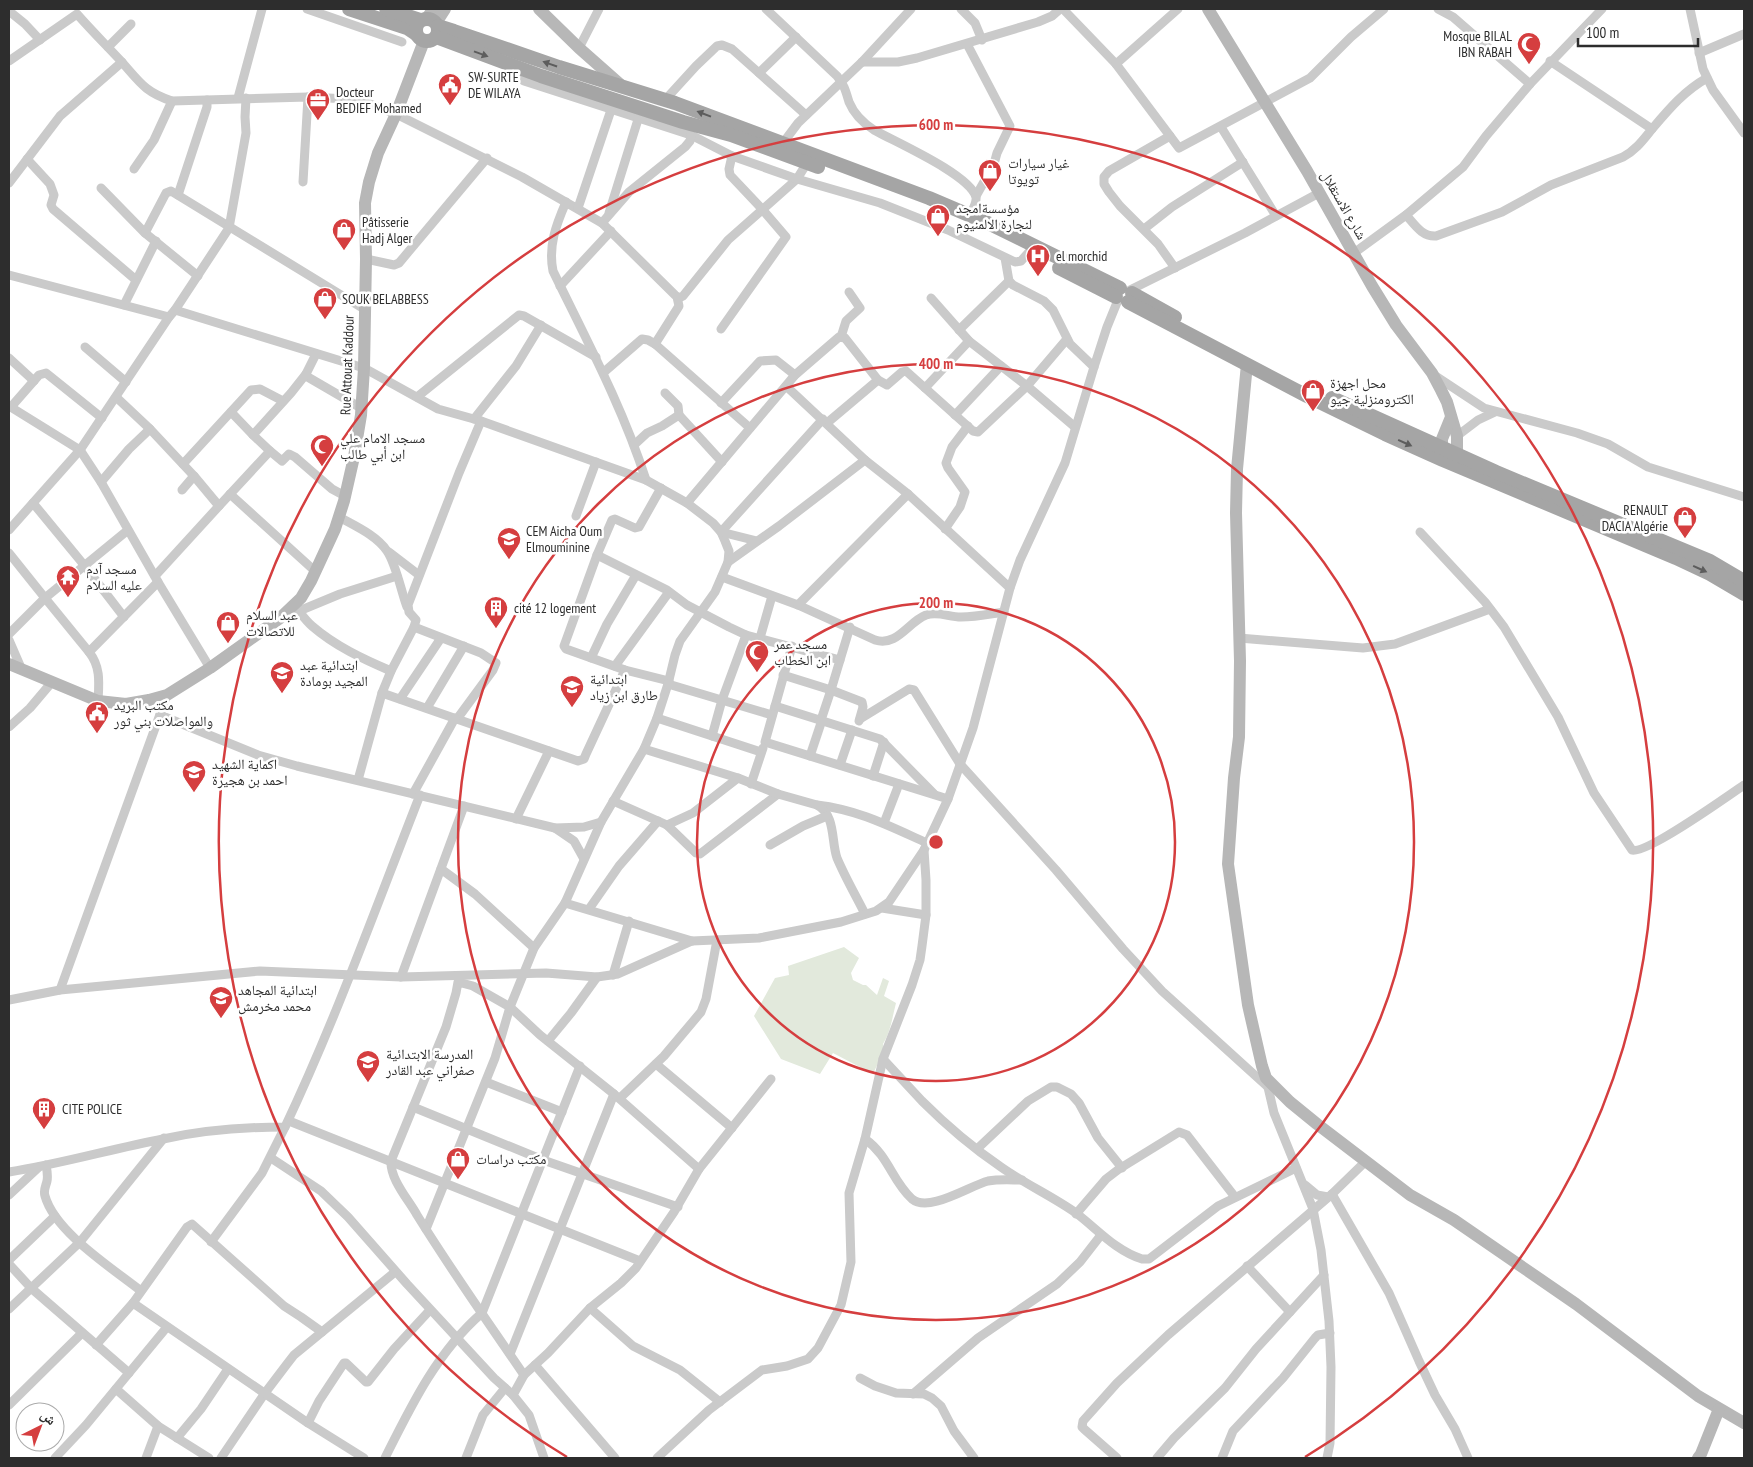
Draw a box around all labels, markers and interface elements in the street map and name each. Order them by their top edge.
scale bar [1578,15,1698,47]
text: 100 m [1586,23,1619,42]
place label: Mosque BILAL IBN RABAH [1443,27,1512,61]
mosque icon: Mosque BILAL IBN RABAH [1516,31,1542,65]
one-way arrow [474,51,489,58]
one-way arrow [542,60,557,68]
place label: SW-SURTE DE WILAYA [468,68,521,102]
public building icon: SW-SURTE DE WILAYA [437,72,463,106]
place label: Docteur BEDIEF Mohamed [336,83,422,117]
office icon: Docteur BEDIEF Mohamed [305,87,331,121]
one-way arrow [697,110,711,118]
text: 600 m [919,115,953,134]
place label: غيار سيارات تويوتا [1008,154,1069,188]
shop icon: غيار سيارات تويوتا [977,158,1003,192]
street label: شارع الاستقلال [1316,167,1371,243]
place label: مؤسسةامجد لنجارة الالمنيوم [956,199,1032,234]
shop icon: مؤسسةامجد لنجارة الالمنيوم [925,203,951,237]
place label: Pâtisserie Hadj Alger [362,213,412,247]
shop icon: Pâtisserie Hadj Alger [331,217,357,251]
hospital icon: el morchid [1025,243,1051,277]
place label: el morchid [1056,247,1107,265]
shop icon: SOUK BELABBESS [312,286,338,320]
place label: SOUK BELABBESS [342,290,429,308]
street label: Rue Attouat Kaddour [336,315,358,415]
text: 400 m [919,354,953,373]
place label: محل اجهزة الكترومنزلية جيو [1330,374,1414,408]
shop icon: محل اجهزة الكترومنزلية جيو [1300,378,1326,412]
place label: مسجد الامام علي ابن أبي طالب [340,429,425,466]
mosque icon: مسجد الامام علي ابن أبي طالب [309,433,335,467]
one-way arrow [1398,440,1412,448]
place label: RENAULT DACIA Algérie [1602,501,1669,535]
shop icon: RENAULT DACIA Algérie [1672,505,1698,539]
place label: CEM Aicha Oum Elmouminine [526,522,602,556]
school or university icon: CEM Aicha Oum Elmouminine [496,526,522,560]
place label: مسجد آدم عليه السلام [86,560,142,595]
temple icon: مسجد آدم عليه السلام [55,564,81,598]
one-way arrow [1693,565,1707,573]
text: 200 m [919,593,953,612]
building icon: cité 12 logement [483,595,509,629]
place label: cité 12 logement [514,599,596,617]
place label: عبد السلام للاتصالات [246,606,298,640]
shop icon: عبد السلام للاتصالات [215,610,241,644]
place label: مسجد عمر ابن الخطاب [773,635,831,669]
mosque icon: مسجد عمر ابن الخطاب [744,639,770,673]
place label: ابتدائية عبد المجيد بومادة [300,656,368,690]
school or university icon: ابتدائية عبد المجيد بومادة [269,660,295,694]
place label: ابتدائية طارق ابن زياد [590,670,658,704]
school or university icon: ابتدائية طارق ابن زياد [559,674,585,708]
place label: مكتب البريد والمواصلات بني ثور [113,696,213,733]
public building icon: مكتب البريد والمواصلات بني ثور [84,700,110,734]
place label: اكماية الشهيد احمد بن هجيرة [212,755,287,789]
school or university icon: اكماية الشهيد احمد بن هجيرة [181,759,207,793]
centre of rings [927,833,945,851]
place label: ابتدائية المجاهد محمد مخرمش [238,981,317,1015]
school or university icon: ابتدائية المجاهد محمد مخرمش [208,985,234,1019]
place label: المدرسة الابتدائية صفراني عبد القادر [385,1045,475,1082]
school or university icon: المدرسة الابتدائية صفراني عبد القادر [355,1049,381,1083]
building icon: CITE POLICE [31,1096,57,1130]
place label: CITE POLICE [62,1100,122,1118]
shop icon: مكتب دراسات [445,1146,471,1180]
place label: مكتب دراسات [476,1150,546,1168]
north arrow [15,1402,65,1452]
text: ش [37,1406,60,1429]

